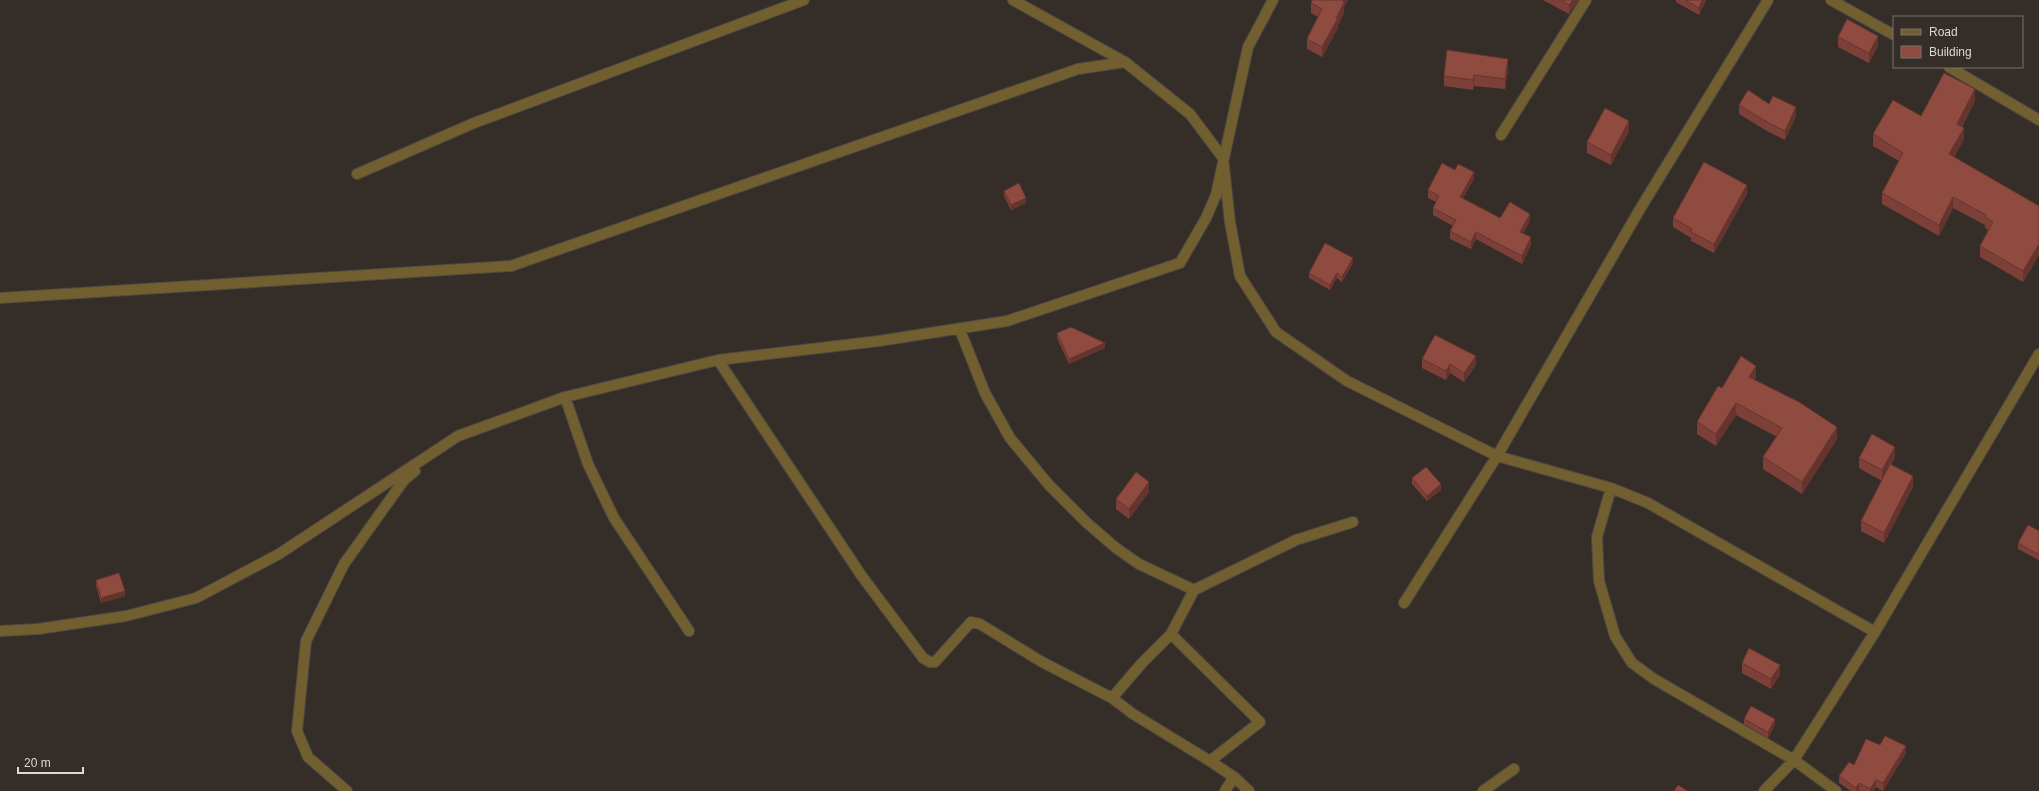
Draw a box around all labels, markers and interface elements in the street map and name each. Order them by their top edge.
legend [1893,16,2023,68]
text: Road [1929,25,1958,39]
text: Building [1929,45,1972,59]
scale bar [18,749,83,775]
text: 20 m [24,756,51,770]

